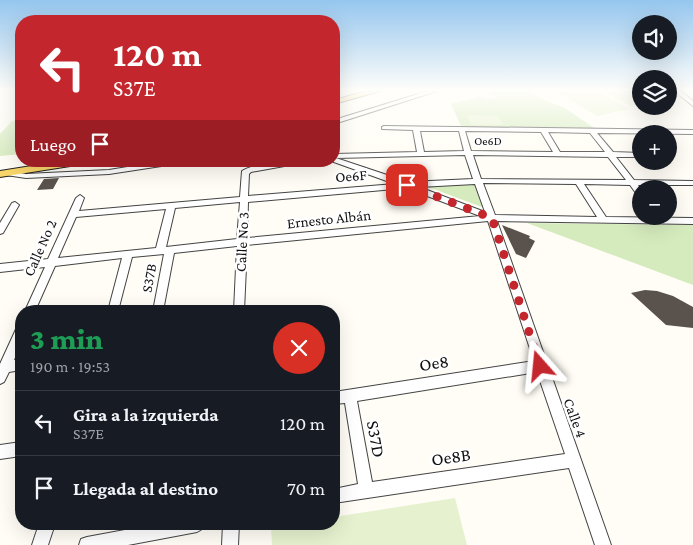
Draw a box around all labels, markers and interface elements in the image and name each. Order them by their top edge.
map controls [632,15,677,225]
button: sound [632,15,677,60]
icon: left [30,35,95,100]
text: 120 m [113,35,202,74]
button: layers [632,70,677,115]
text: S37E [113,76,156,101]
button: + [632,125,677,170]
icon: arrive [86,130,114,158]
text: Luego [30,134,76,155]
street label: Oe6D [474,134,502,148]
pin [386,164,428,206]
street label: Oe6F [335,167,368,185]
icon: arrive [393,171,421,199]
button: − [632,180,677,225]
street label: Ernesto Albán [286,207,372,231]
street label: Calle No 3 [232,212,252,272]
street label: Calle No 2 [20,217,60,279]
street label: S37B [138,262,160,294]
text: 3 min [30,322,103,355]
button: close [273,322,325,374]
position arrow [513,339,565,391]
street label: Oe8 [418,351,450,375]
text: 190 m · 19:53 [30,358,110,375]
street label: Calle 4 [561,396,589,440]
text: Gira a la izquierda [73,404,219,425]
icon: left [30,409,58,437]
text: 120 m [280,413,325,434]
street label: S37D [363,419,389,459]
text: S37E [73,425,104,442]
street label: Oe8B [430,444,472,470]
icon: arrive [30,474,58,502]
text: Llegada al destino [73,478,218,499]
text: 70 m [287,478,325,499]

